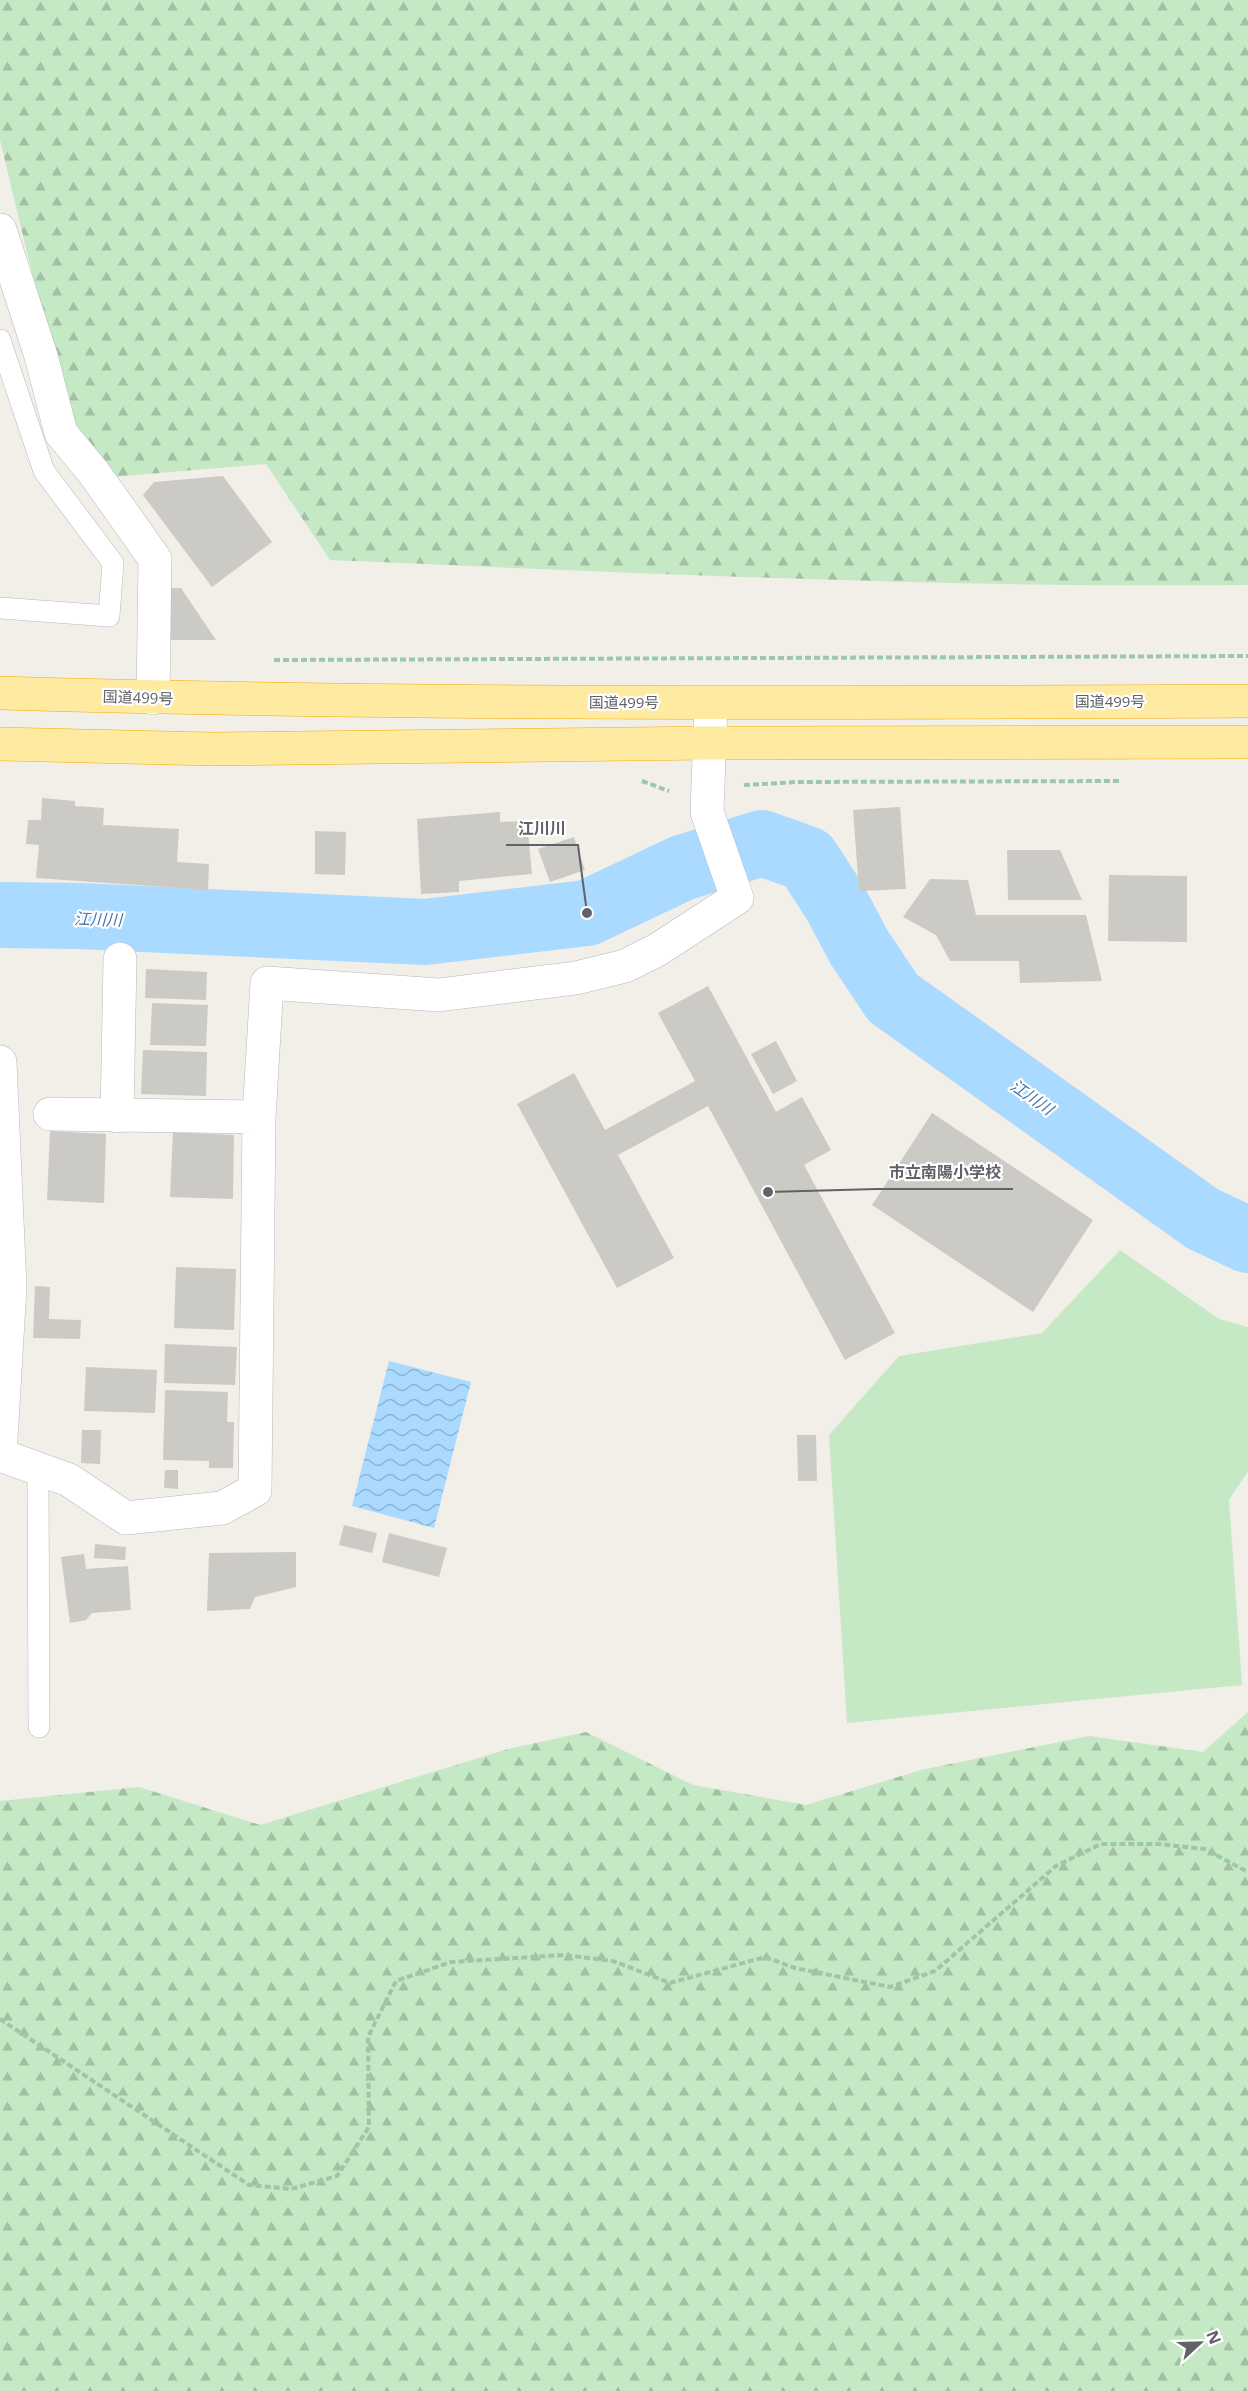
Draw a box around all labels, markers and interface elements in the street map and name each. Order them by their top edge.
street label: 国道499号 [102,686,174,708]
street label: 国道499号 [1075,691,1145,711]
street label: 国道499号 [589,692,659,712]
callout: 江川川 [506,811,578,845]
text: 江川川 [518,817,566,839]
water label: 江川川 [74,907,124,931]
water label: 江川川 [1006,1074,1060,1121]
callout: 市立南陽小学校 [877,1155,1013,1189]
text: 市立南陽小学校 [889,1161,1001,1183]
north arrow [1170,2313,1230,2373]
text: N [1201,2327,1227,2348]

